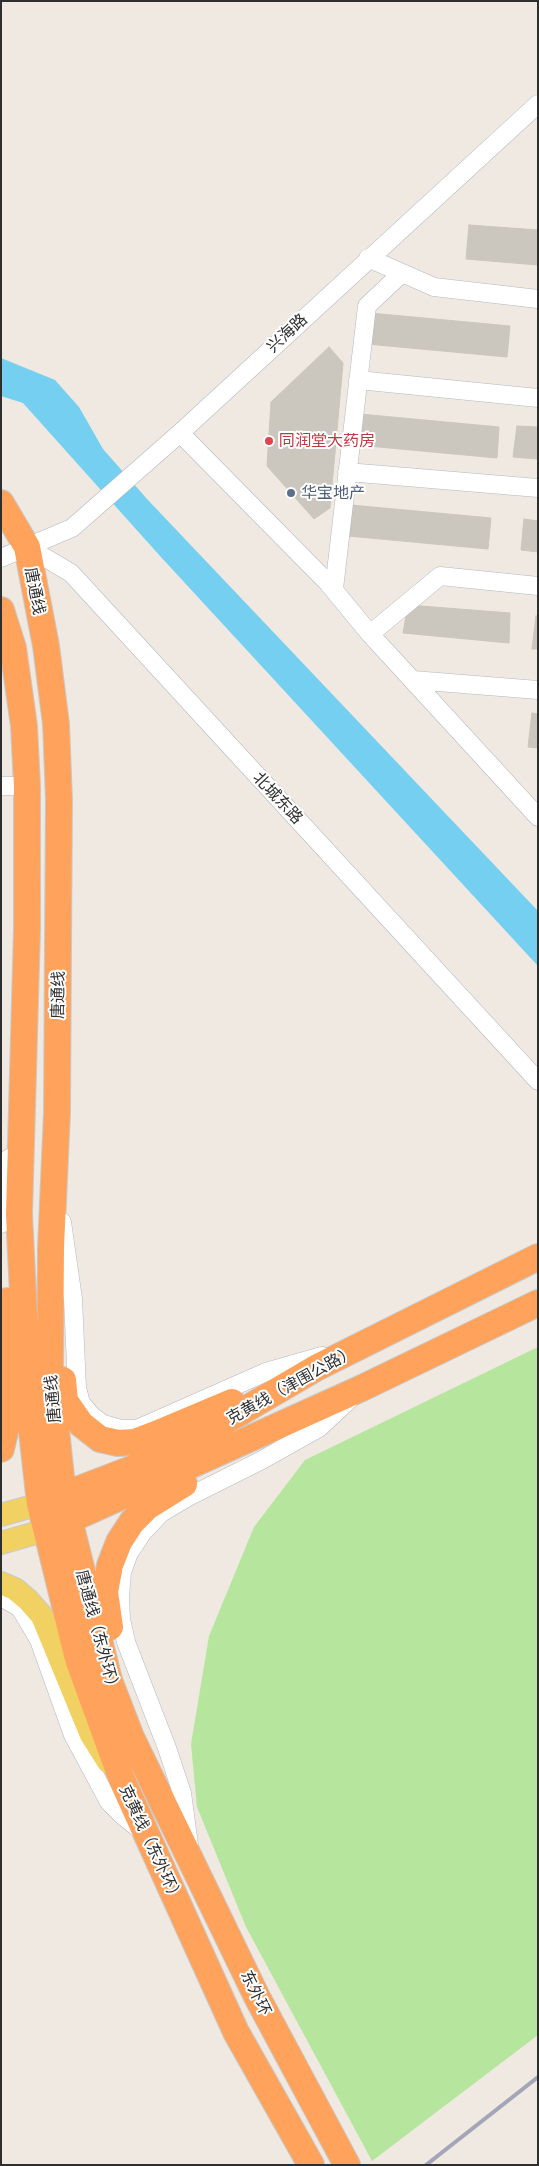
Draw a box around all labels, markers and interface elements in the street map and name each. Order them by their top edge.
street label: 兴海路 [263,310,311,356]
place label: 同润堂大药房 [279,431,375,451]
marker: 同润堂大药房 [263,435,275,447]
place label: 华宝地产 [301,483,365,503]
marker: 华宝地产 [285,487,297,499]
street label: 唐通线 [21,566,49,616]
street label: 北城东路 [249,768,307,828]
street label: 唐通线 [48,971,68,1019]
street label: 克黄线（津围公路） [223,1342,359,1428]
street label: 唐通线 [41,1374,65,1424]
street label: 唐通线（东外环） [72,1568,124,1696]
street label: 克黄线（东外环） [115,1782,187,1906]
street label: 东外环 [237,1967,275,2019]

